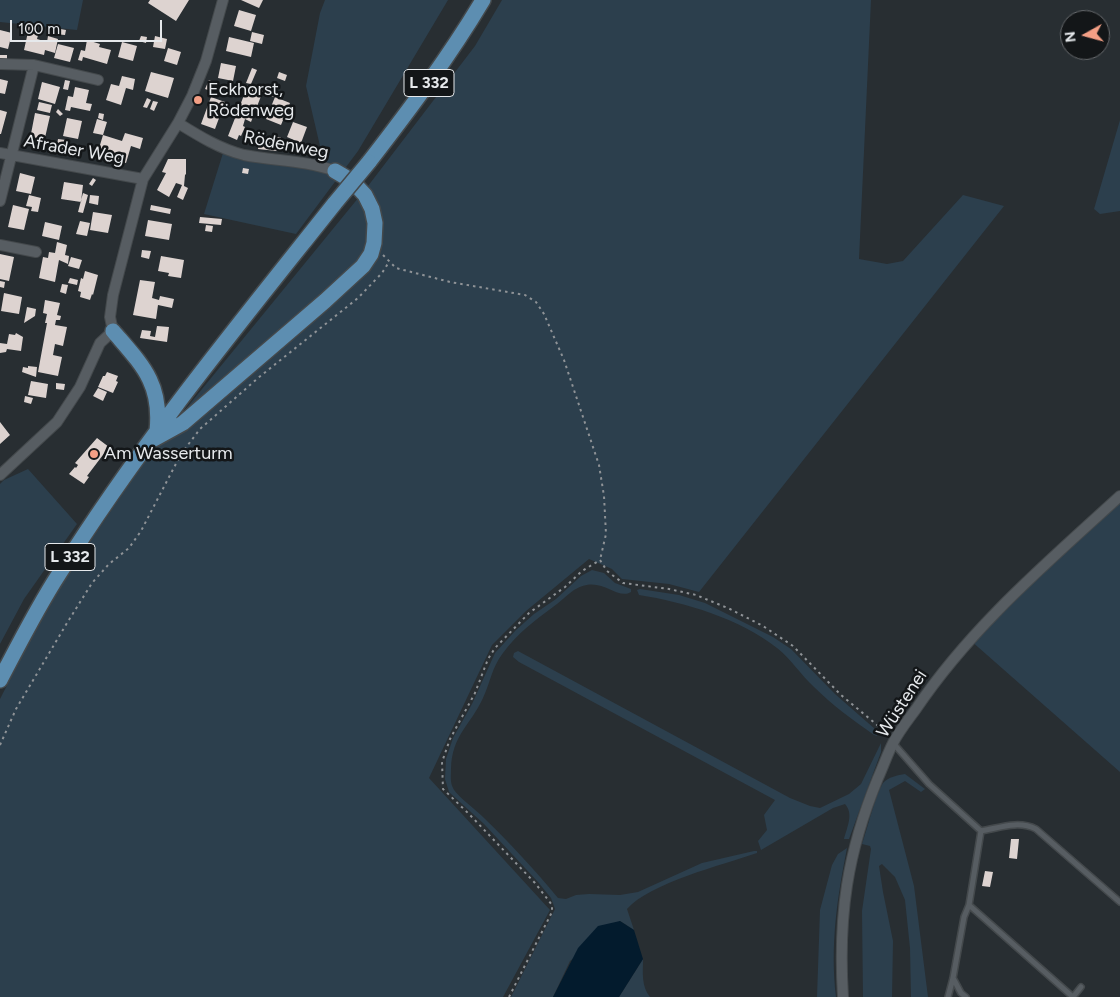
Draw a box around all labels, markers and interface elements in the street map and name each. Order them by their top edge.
scale bar [12,10,165,42]
north arrow [1060,10,1110,60]
text: 100 m [18,20,60,38]
text: N [1062,30,1080,43]
road number: L 332 [404,70,454,96]
place label: Eckhorst, Rödenweg [208,79,294,122]
marker: Eckhorst, Rödenweg [192,94,204,106]
street label: Rödenweg [242,126,330,164]
street label: Afrader Weg [22,131,126,169]
place label: Am Wasserturm [104,443,233,465]
marker: Am Wasserturm [88,448,100,460]
road number: L 332 [45,544,95,570]
street label: Wüstenei [872,666,932,742]

